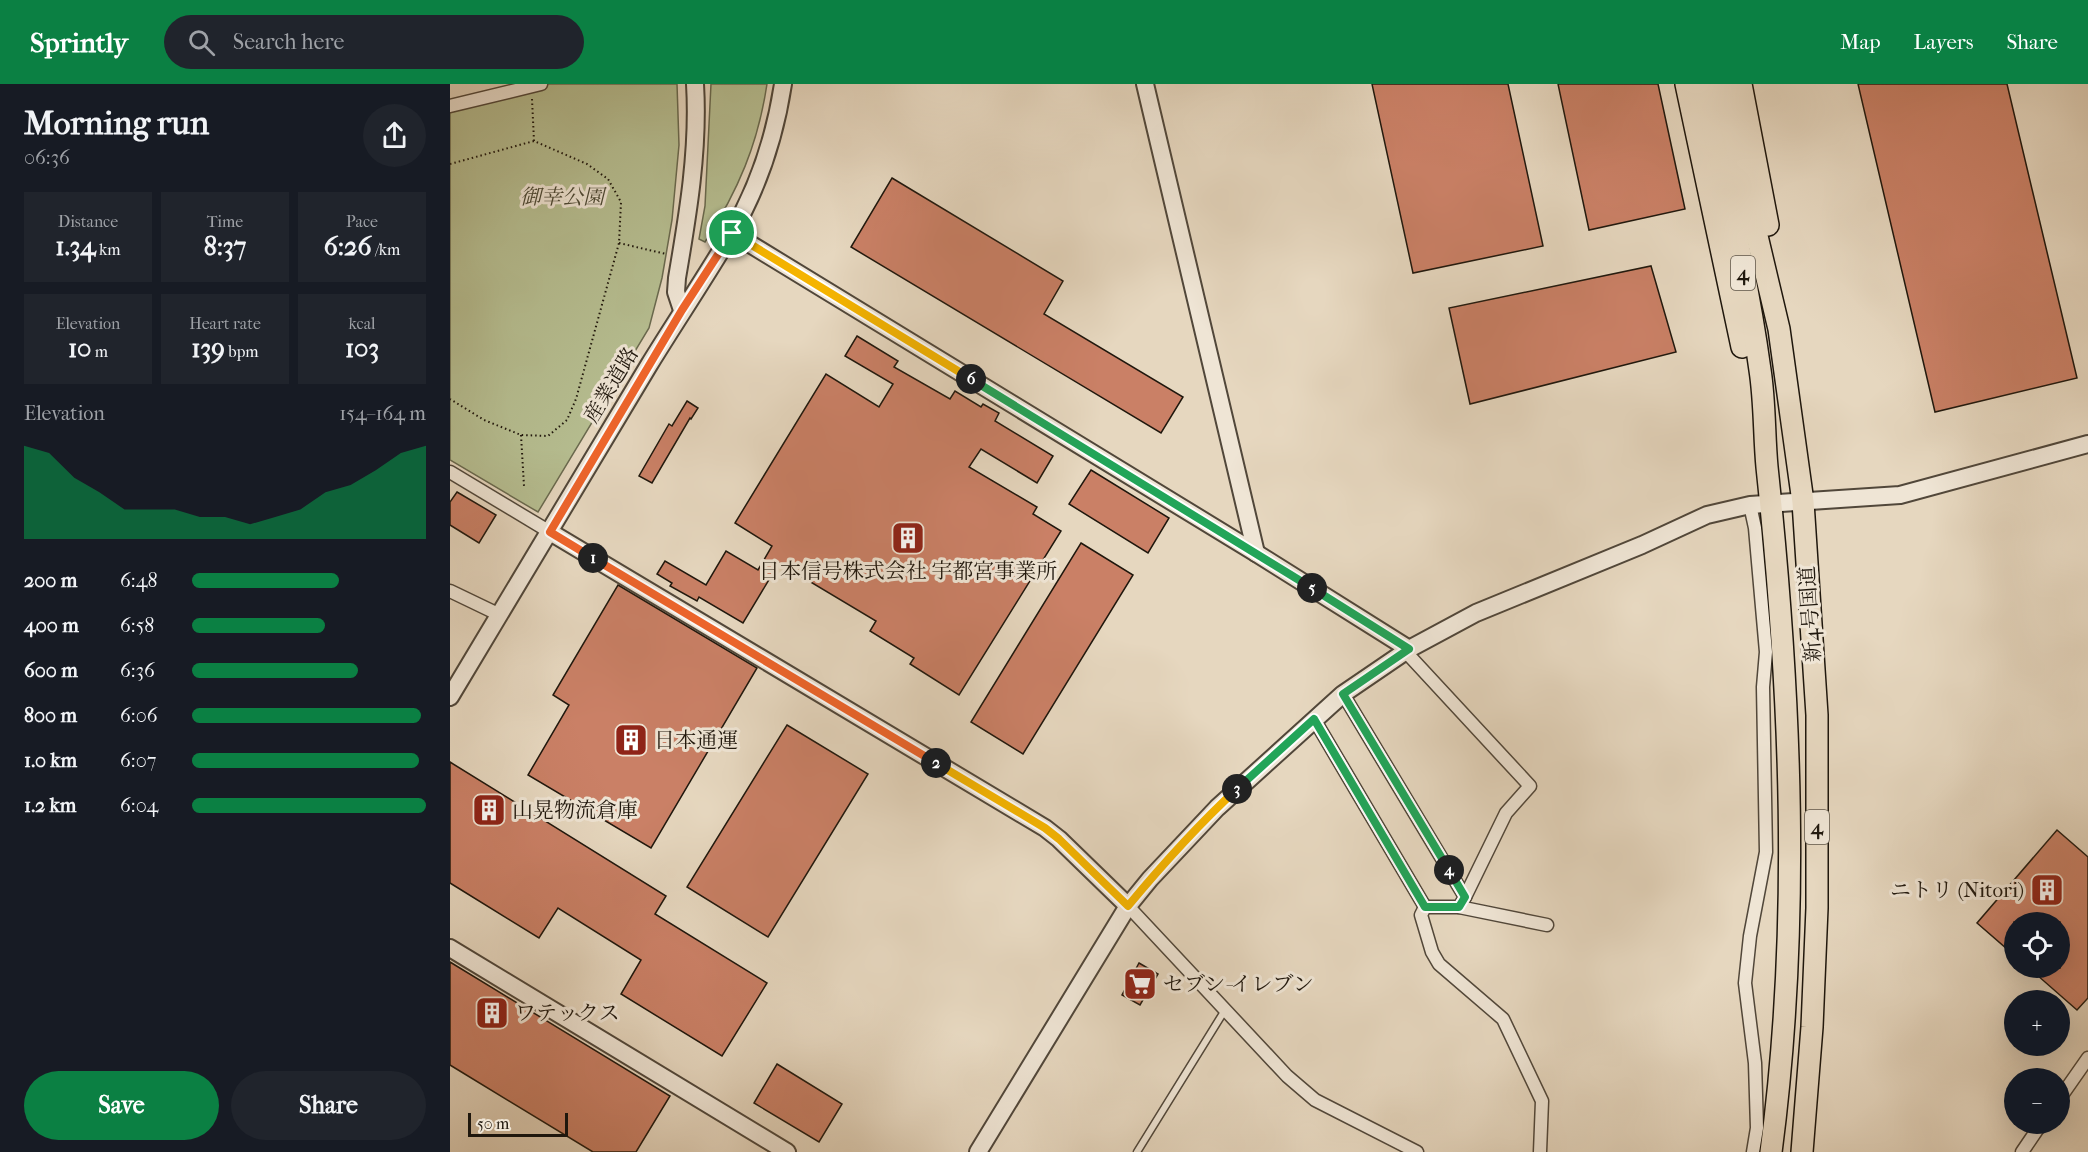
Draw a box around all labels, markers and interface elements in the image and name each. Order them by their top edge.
search box [164,15,584,69]
text: Sprintly [30,26,128,59]
icon: search [185,26,218,59]
text: Search here [233,29,344,55]
text: Map [1840,30,1881,54]
text: Layers [1914,30,1973,54]
text: Share [2006,30,2058,54]
text: Morning run [24,104,209,143]
button: share [363,104,426,167]
text: 06:36 [24,146,70,169]
park label: 御幸公園 [520,185,607,209]
pin [706,207,757,258]
text: Distance [58,212,118,231]
text: Time [207,212,243,231]
text: Pace [346,212,378,231]
icon: arrive [715,216,748,249]
text: 1.34 [55,231,96,262]
text: 8:37 [204,231,246,262]
text: 6:26 [324,231,371,262]
text: km [96,240,121,259]
text: /km [371,240,400,259]
road number: 4 [1731,256,1755,290]
text: Elevation [56,314,120,333]
text: Heart rate [189,314,261,333]
text: kcal [349,314,375,333]
text: 10 [68,333,91,364]
text: 139 [191,333,225,364]
text: 103 [345,333,379,364]
text: m [91,342,108,361]
text: bpm [225,342,259,361]
street label: 産業道路 [579,343,643,427]
pin: 6 [956,364,986,394]
text: 6 [967,369,975,388]
text: Elevation [24,402,105,425]
text: 154–164 m [339,402,426,425]
building icon: 日本信号株式会社 宇都宮事業所 [890,520,926,556]
pin: 1 [578,543,608,573]
text: 1 [590,548,596,567]
place label: 日本信号株式会社 宇都宮事業所 [759,559,1057,583]
street label: 新4号国道 [1795,565,1825,663]
text: 200 m [24,569,77,592]
text: 6:48 [120,569,158,592]
pin: 5 [1297,573,1327,603]
text: 5 [1309,578,1315,597]
text: 400 m [24,614,79,637]
text: 6:58 [120,614,154,637]
text: 600 m [24,659,78,682]
text: 6:36 [120,659,155,682]
text: 800 m [24,704,77,727]
text: 6:06 [120,704,158,727]
building icon: 日本通運 [613,722,649,758]
place label: 日本通運 [654,728,738,752]
pin: 2 [921,748,951,778]
text: 1.0 km [24,749,77,772]
text: 6:07 [120,749,156,772]
text: 2 [932,753,940,772]
pin: 3 [1222,774,1252,804]
text: 3 [1234,779,1240,798]
building icon: 山晃物流倉庫 [471,792,507,828]
text: 1.2 km [24,794,77,817]
text: 6:04 [120,794,158,817]
place label: 山晃物流倉庫 [512,798,638,822]
road number: 4 [1805,810,1829,844]
pin: 4 [1434,855,1464,885]
text: 4 [1444,860,1454,879]
building icon: ニトリ (Nitori) [2029,872,2065,908]
place label: ニトリ (Nitori) [1890,878,2024,902]
map controls [2004,912,2070,1134]
button: locate [2004,912,2070,978]
supermarket icon: セブン-イレブン [1122,966,1158,1002]
place label: セブン-イレブン [1163,972,1314,996]
button: + [2004,990,2070,1056]
building icon: ワテックス [474,995,510,1031]
place label: ワテックス [515,1001,620,1025]
button: − [2004,1068,2070,1134]
button: Save [24,1071,219,1140]
button: Share [231,1071,426,1140]
scale bar [468,1110,568,1138]
text: 50 m [477,1114,509,1133]

